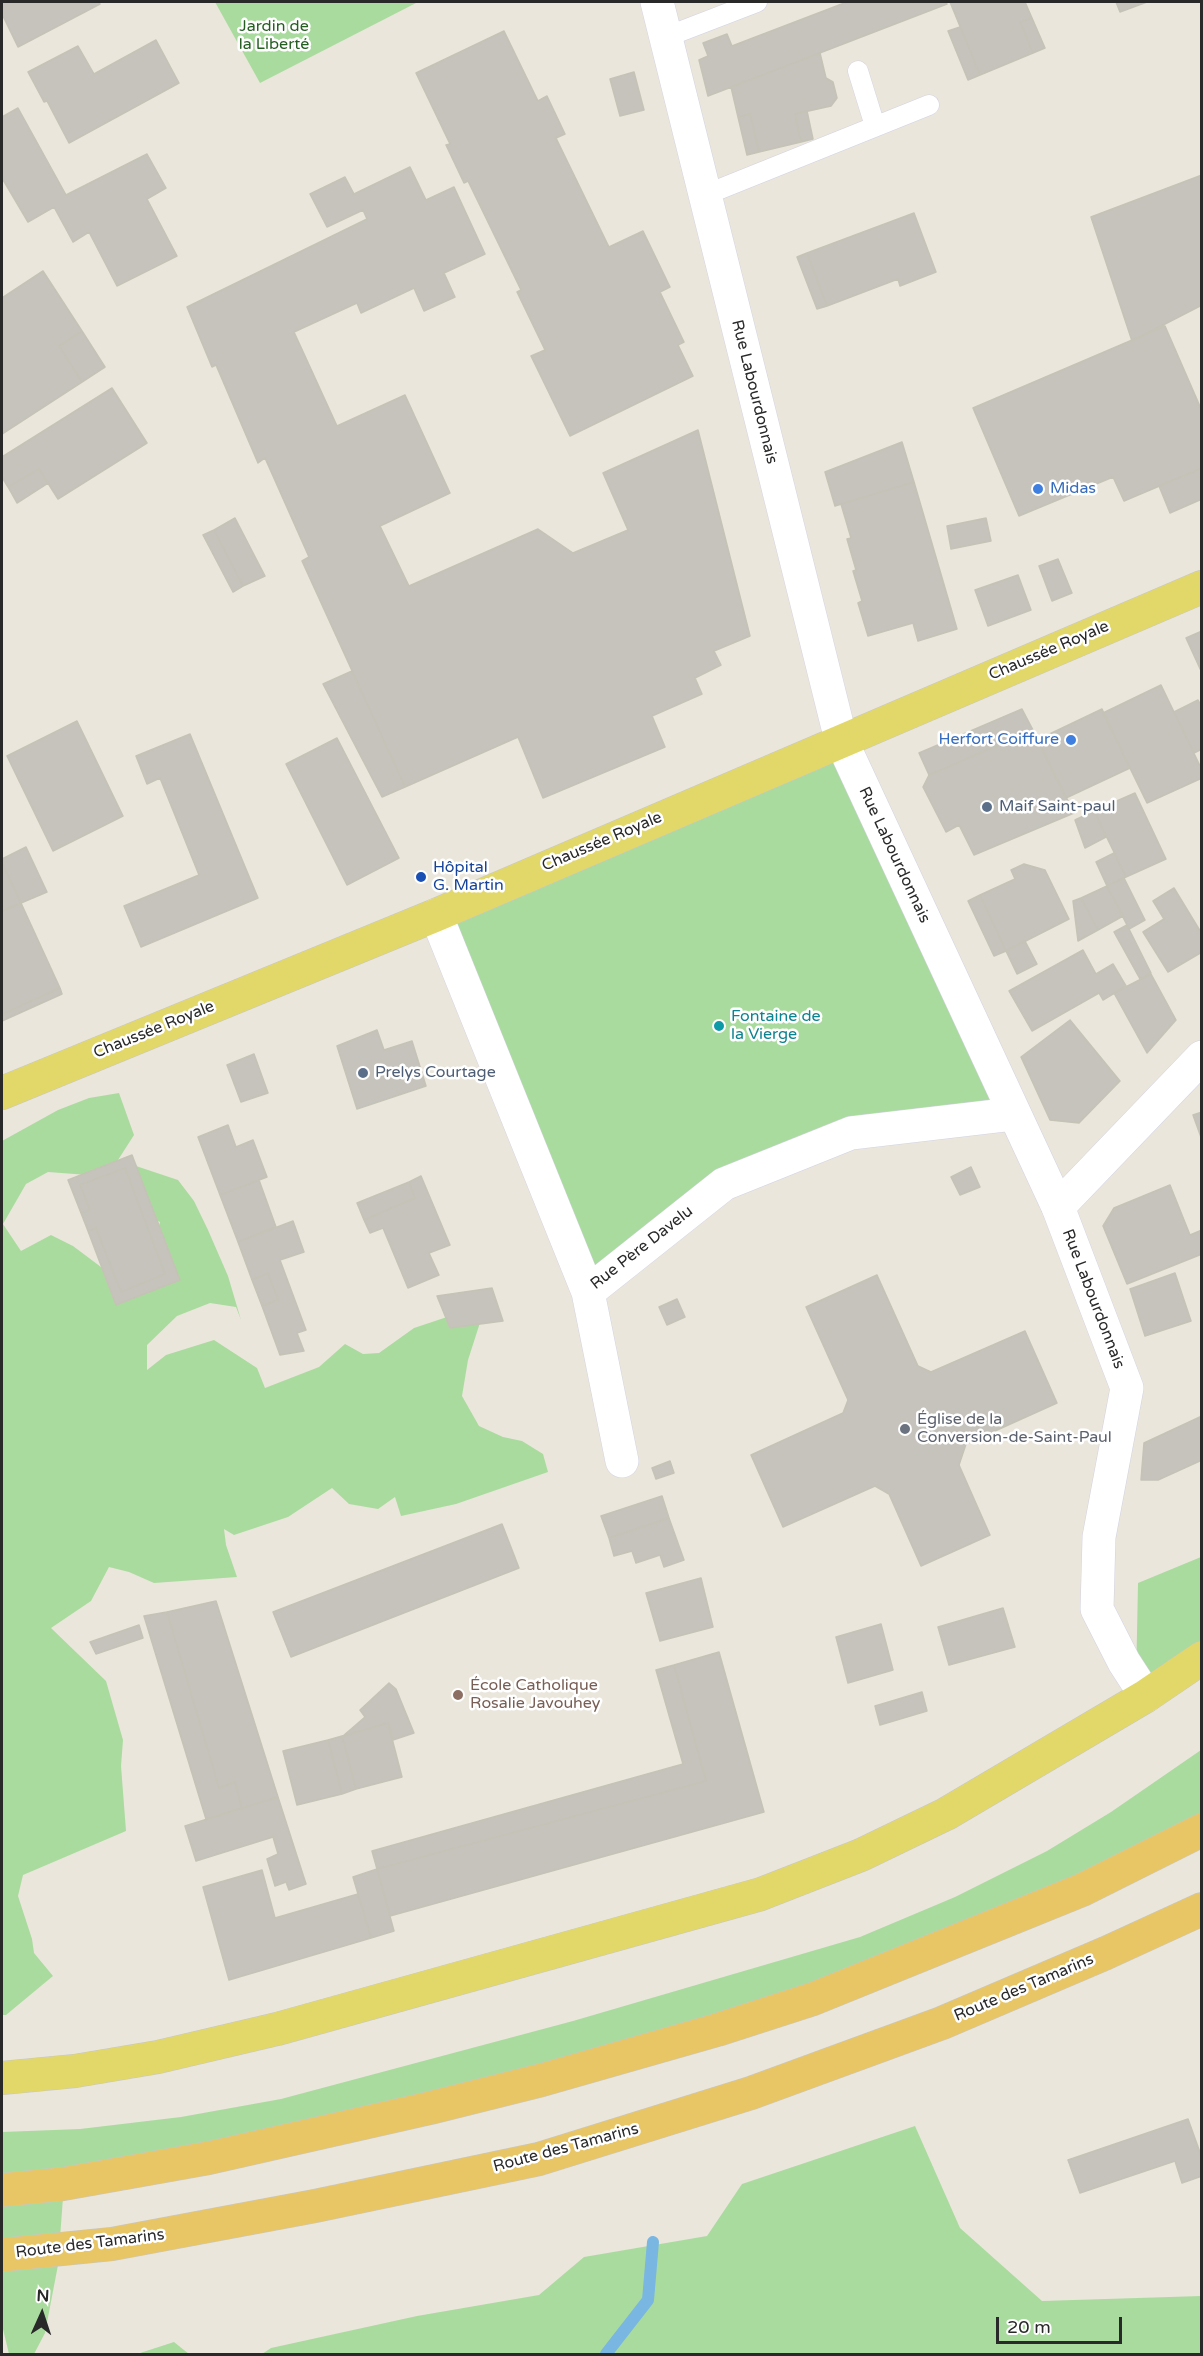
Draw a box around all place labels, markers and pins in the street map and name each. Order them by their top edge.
place label: Midas [1050,479,1096,499]
marker: Midas [1031,482,1045,496]
place label: Herfort Coiffure [939,730,1059,750]
marker: Herfort Coiffure [1064,733,1078,747]
place label: Maif Saint-paul [999,797,1115,817]
marker: Maif Saint-paul [980,800,994,814]
place label: Hôpital G. Martin [433,858,504,896]
marker: Hôpital G. Martin [414,870,428,884]
place label: Fontaine de la Vierge [731,1007,821,1045]
marker: Fontaine de la Vierge [712,1019,726,1033]
place label: Prelys Courtage [375,1063,496,1083]
marker: Prelys Courtage [356,1066,370,1080]
place label: Église de la Conversion-de-Saint-Paul [917,1410,1112,1448]
marker: Église de la Conversion-de-Saint-Paul [898,1422,912,1436]
place label: École Catholique Rosalie Javouhey [470,1676,600,1714]
marker: École Catholique Rosalie Javouhey [451,1688,465,1702]

